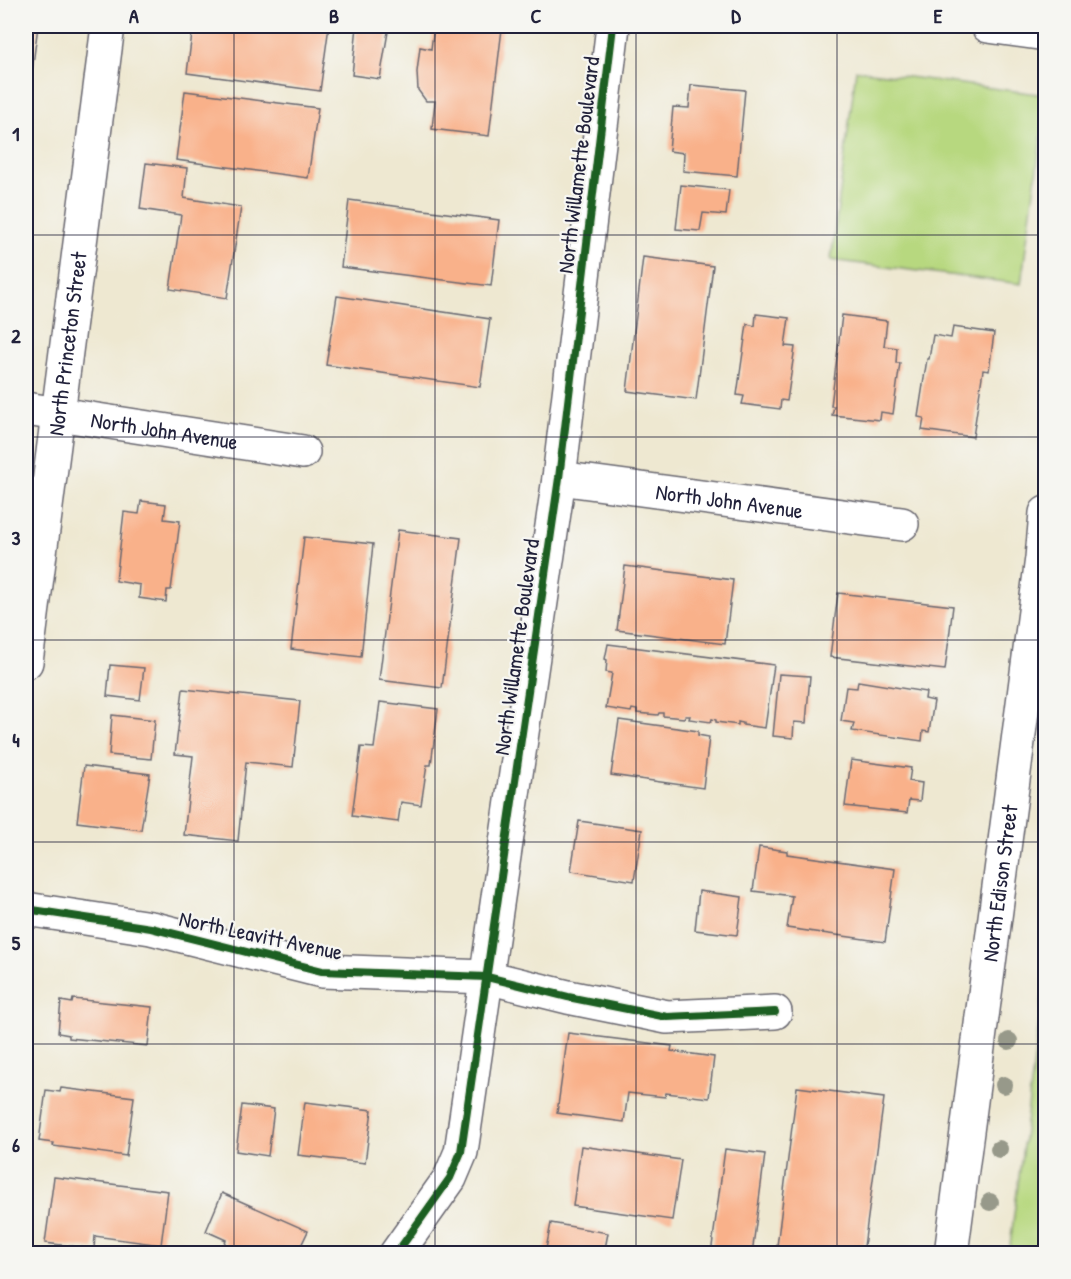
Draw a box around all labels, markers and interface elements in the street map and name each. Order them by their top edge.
text: A [129,2,139,29]
text: B [329,2,339,29]
text: C [531,2,542,29]
text: D [731,2,741,29]
text: E [934,2,943,29]
street label: North Willamette Boulevard [550,55,606,275]
text: 1 [12,120,20,147]
street label: North Princeton Street [40,250,94,437]
text: 2 [11,322,21,349]
street label: North John Avenue [89,404,240,457]
street label: North John Avenue [654,476,805,526]
text: 3 [12,524,21,551]
street label: North Willamette Boulevard [486,537,546,757]
text: 4 [12,726,20,753]
street label: North Edison Street [974,803,1025,963]
street label: North Leavitt Avenue [177,903,346,967]
text: 5 [12,929,21,956]
text: 6 [12,1131,20,1158]

